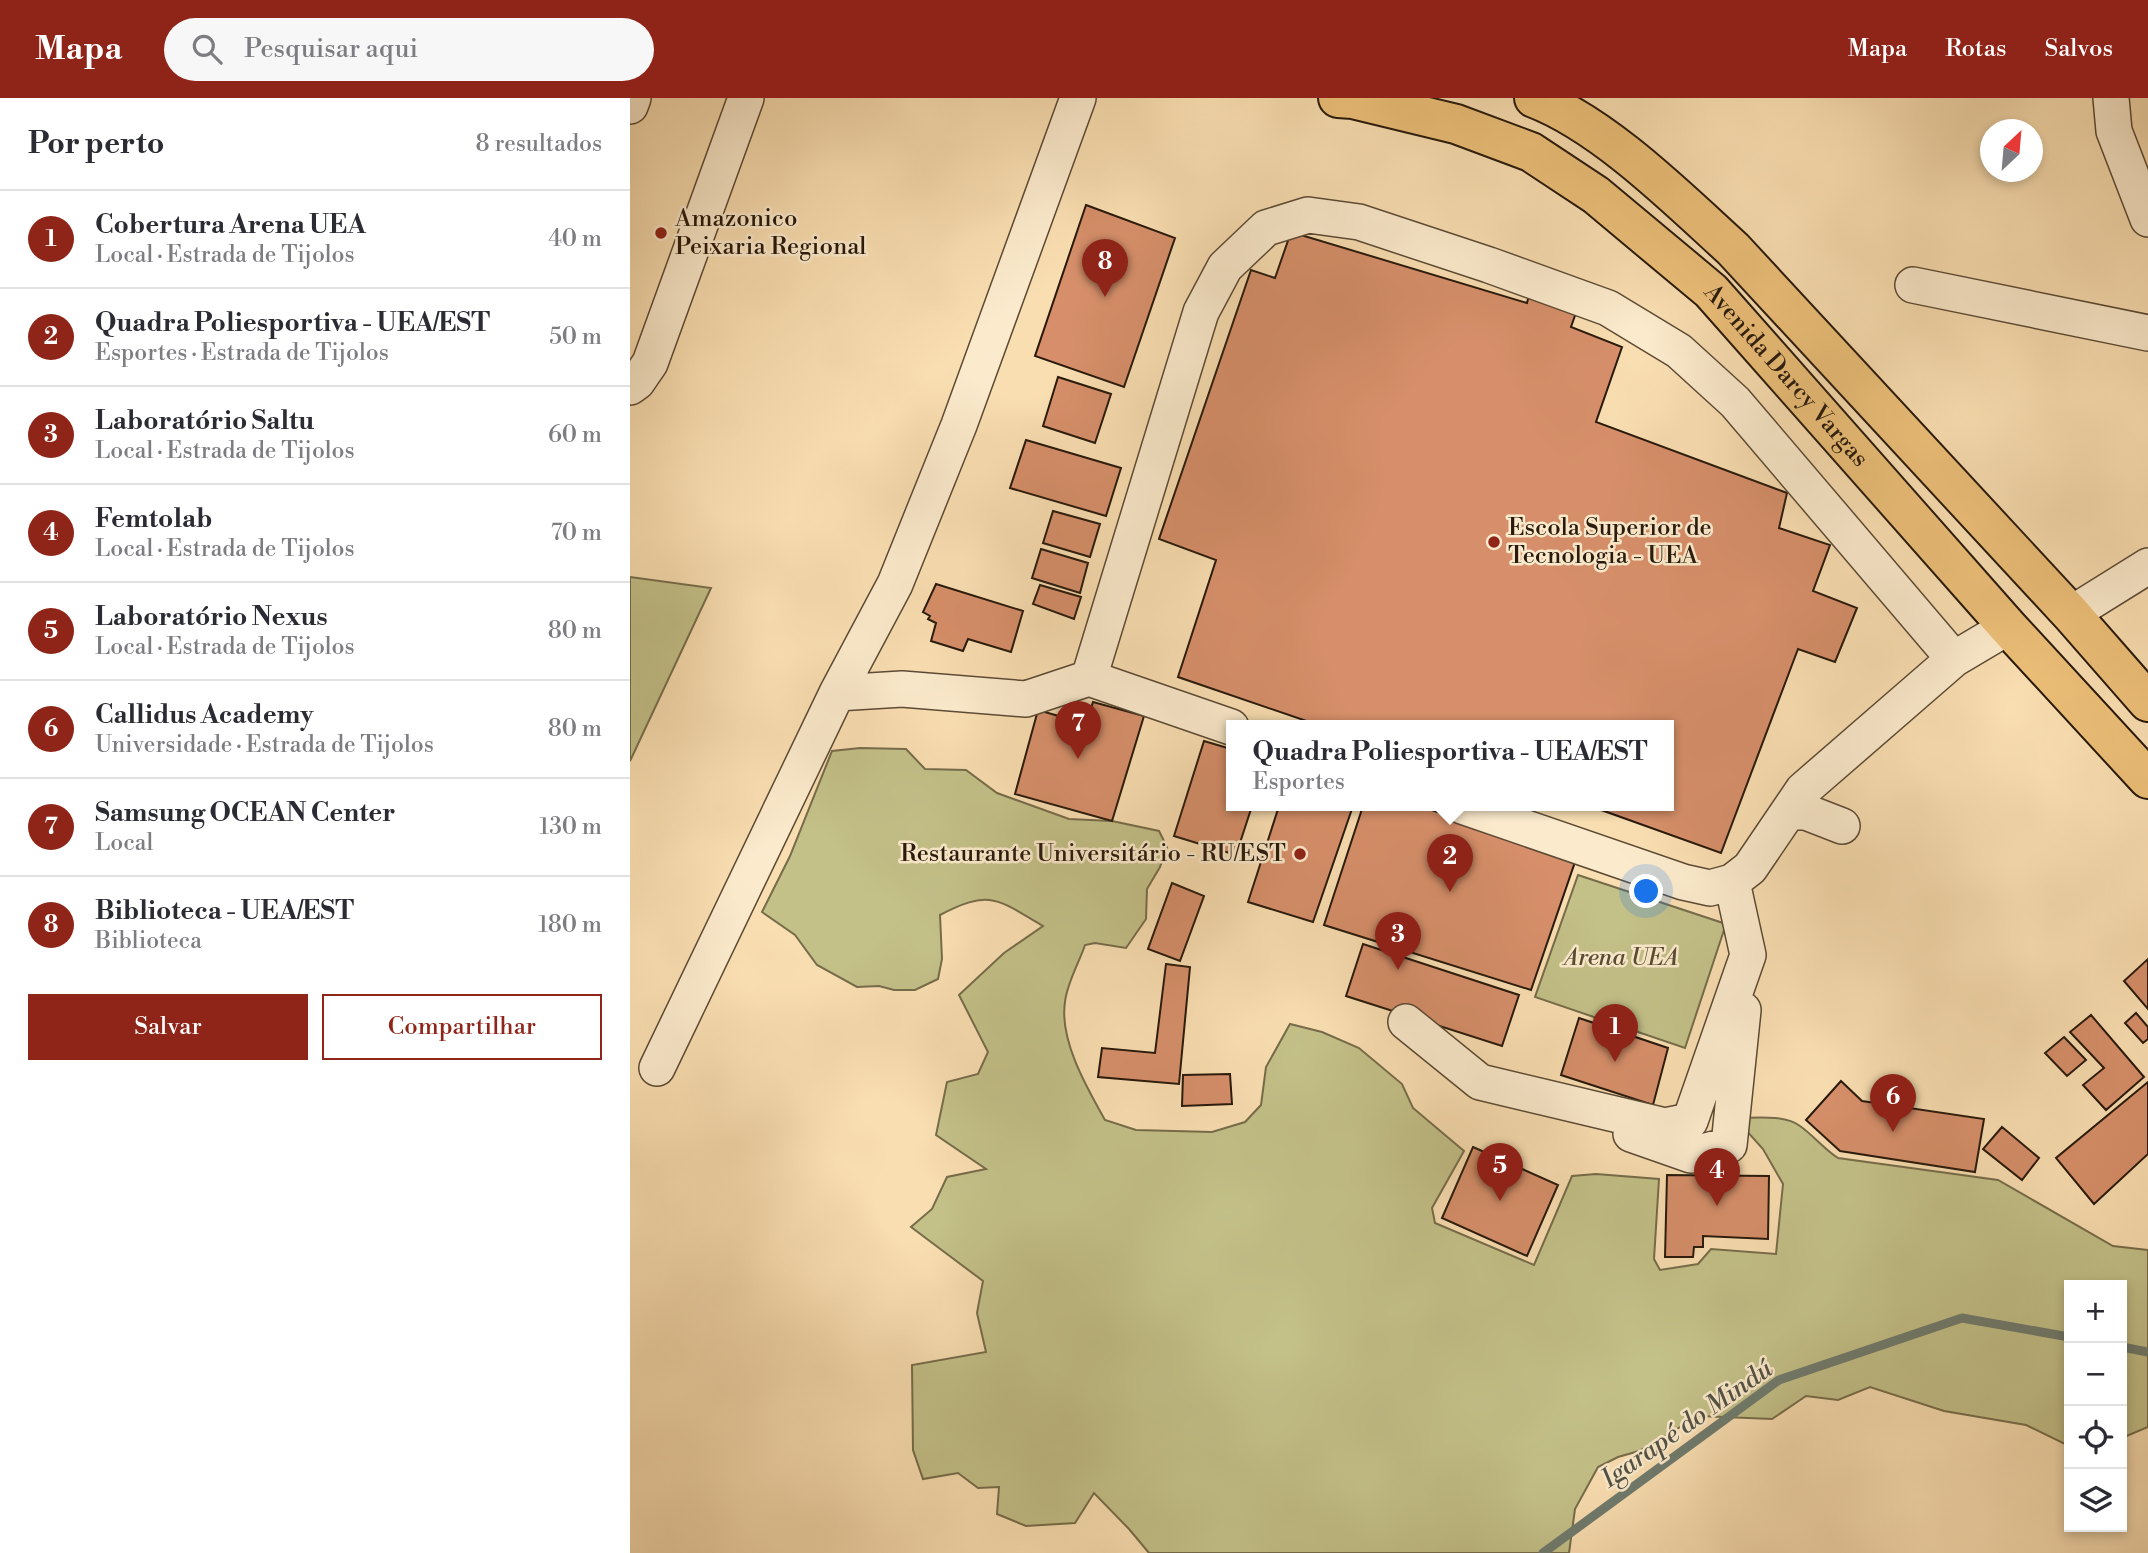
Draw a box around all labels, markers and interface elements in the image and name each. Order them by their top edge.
search box [164,18,654,81]
text: Mapa [35,29,122,70]
icon: search [188,30,226,68]
text: Pesquisar aqui [244,33,418,65]
text: Mapa [1848,34,1907,64]
text: Rotas [1945,34,2006,64]
text: Salvos [2044,34,2113,64]
north arrow [1980,119,2043,182]
text: Por perto [28,125,164,163]
text: 8 resultados [476,130,602,158]
place label: Amazonico Peixaria Regional [674,204,866,262]
text: Cobertura Arena UEA [95,209,366,241]
text: 1 [45,225,57,253]
text: 40 m [548,225,602,253]
marker: Amazonico Peixaria Regional [653,225,669,241]
pin: 8 [1082,239,1128,297]
text: Local · Estrada de Tijolos [95,241,355,269]
street label: Avenida Darcy Vargas [1696,277,1875,473]
text: Quadra Poliesportiva - UEA/EST [95,307,490,339]
text: 2 [44,323,58,351]
text: 50 m [549,323,602,351]
text: Esportes · Estrada de Tijolos [95,339,389,367]
text: Laboratório Saltu [95,405,314,437]
text: 3 [44,421,58,449]
text: 60 m [548,421,602,449]
text: Local · Estrada de Tijolos [95,437,355,465]
text: Femtolab [95,503,212,535]
place label: Escola Superior de Tecnologia - UEA [1508,513,1712,571]
text: 4 [43,519,59,547]
text: 70 m [551,519,602,547]
marker: Escola Superior de Tecnologia - UEA [1486,534,1502,550]
text: Local · Estrada de Tijolos [95,535,355,563]
text: Laboratório Nexus [95,601,328,633]
text: 5 [44,617,58,645]
text: 80 m [548,617,602,645]
text: Local · Estrada de Tijolos [95,633,355,661]
text: Callidus Academy [95,699,313,731]
pin: 7 [1055,701,1101,759]
text: 6 [44,715,58,743]
text: 80 m [548,715,602,743]
popup [1226,720,1674,811]
text: Universidade · Estrada de Tijolos [95,731,434,759]
text: Quadra Poliesportiva - UEA/EST [1253,736,1648,768]
text: Esportes [1253,768,1345,796]
text: Samsung OCEAN Center [95,797,395,829]
text: 7 [44,813,58,841]
text: 130 m [539,813,602,841]
text: Local [95,829,153,857]
pin: 2 [1427,834,1473,892]
place label: Restaurante Universitário - RU/EST [900,839,1286,869]
marker: Restaurante Universitário - RU/EST [1292,846,1308,862]
your location [1629,874,1663,908]
text: Biblioteca - UEA/EST [95,895,354,927]
text: 8 [44,911,58,939]
text: 180 m [538,911,602,939]
pin: 3 [1375,912,1421,970]
text: Biblioteca [95,927,202,955]
park label: Arena UEA [1561,943,1678,973]
button: Salvar [28,994,308,1060]
button: Compartilhar [322,994,602,1060]
pin: 1 [1592,1004,1638,1062]
pin: 6 [1870,1074,1916,1132]
pin: 5 [1477,1143,1523,1201]
pin: 4 [1694,1148,1740,1206]
map controls [2064,1280,2127,1532]
button: + [2064,1280,2127,1343]
button: − [2064,1343,2127,1406]
water label: Igarapé do Mindú [1594,1353,1779,1496]
button: locate [2064,1406,2127,1469]
button: layers [2064,1469,2127,1532]

